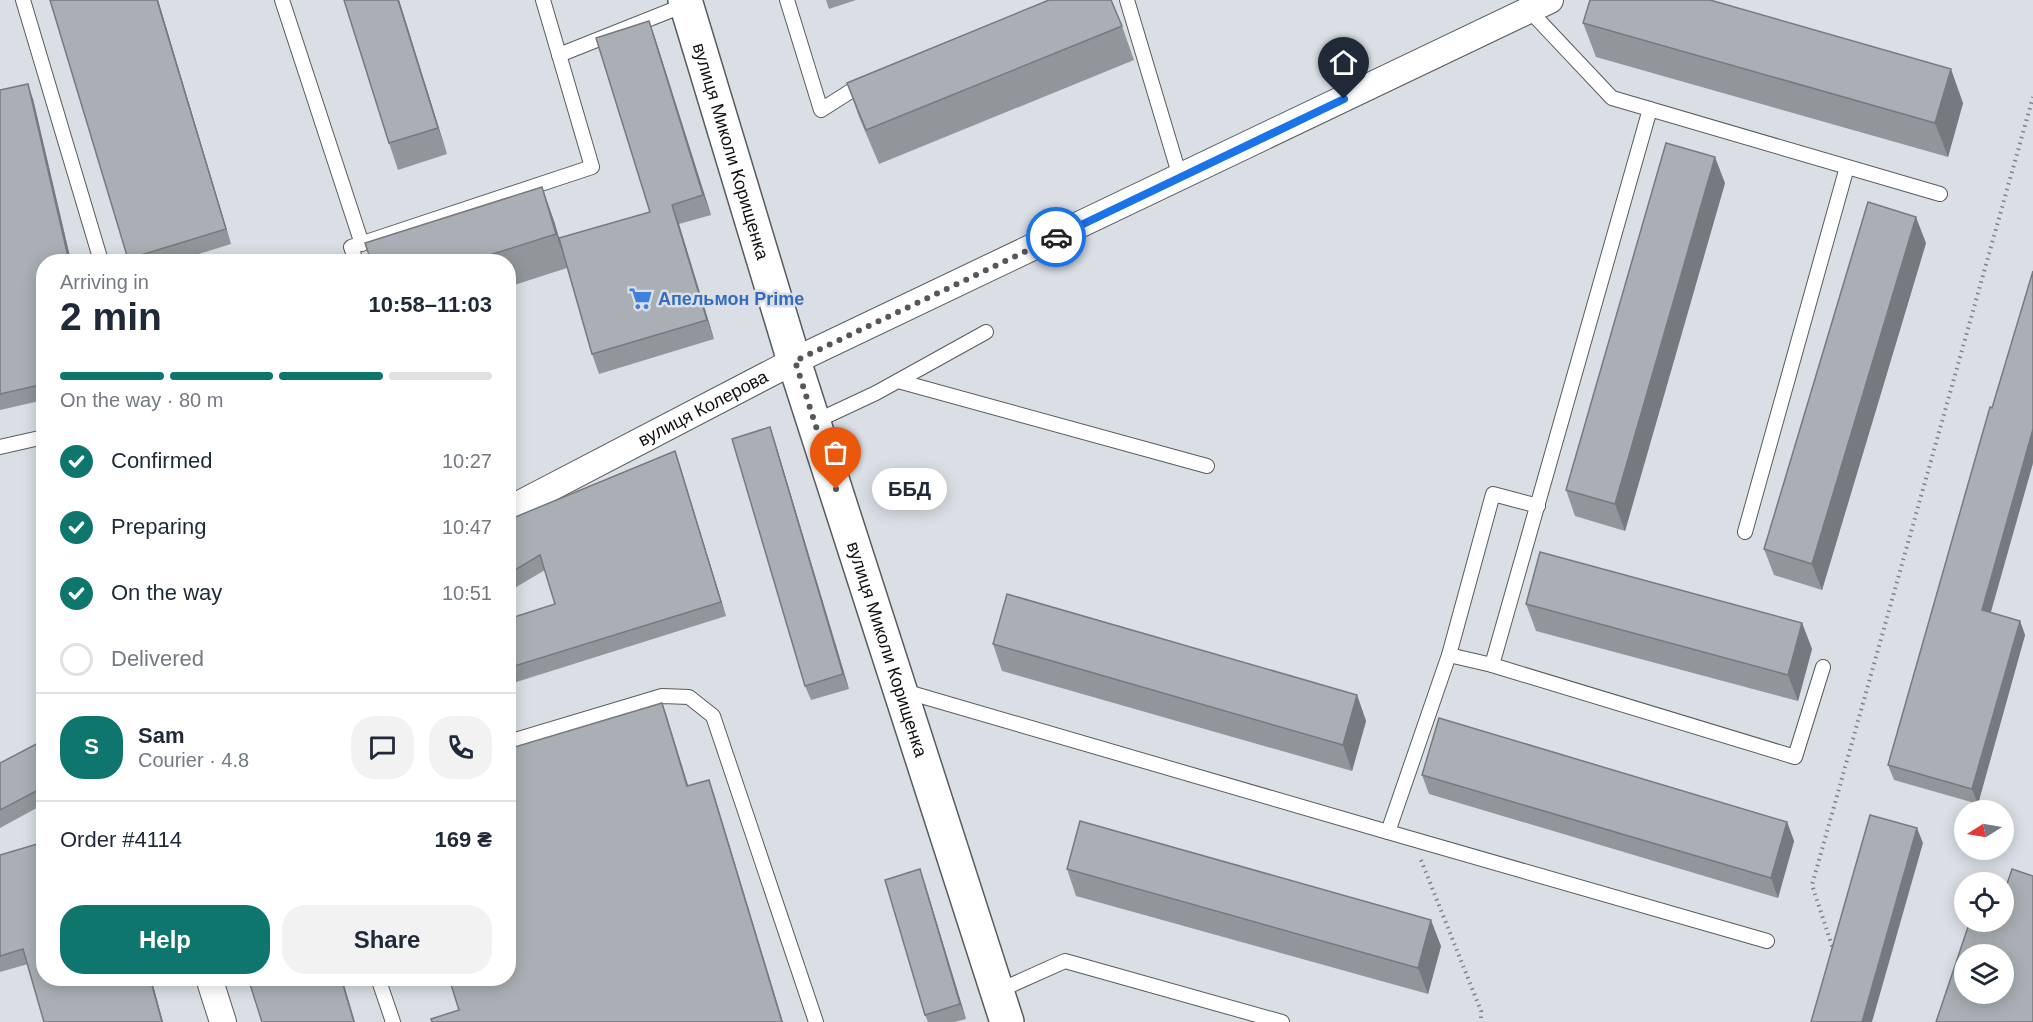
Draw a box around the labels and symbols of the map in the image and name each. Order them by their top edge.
pin [1318,37,1369,99]
street label: вулиця Миколи Корищенка [689,41,773,263]
courier [1026,207,1086,267]
supermarket icon: Апельмон Prime [627,286,653,312]
place label: Апельмон Prime [658,289,804,309]
street label: вулиця Колерова [635,366,772,450]
pin [810,427,861,489]
callout: ББД [872,468,947,510]
street label: вулиця Миколи Корищенка [843,539,931,761]
north arrow [1954,800,2014,860]

